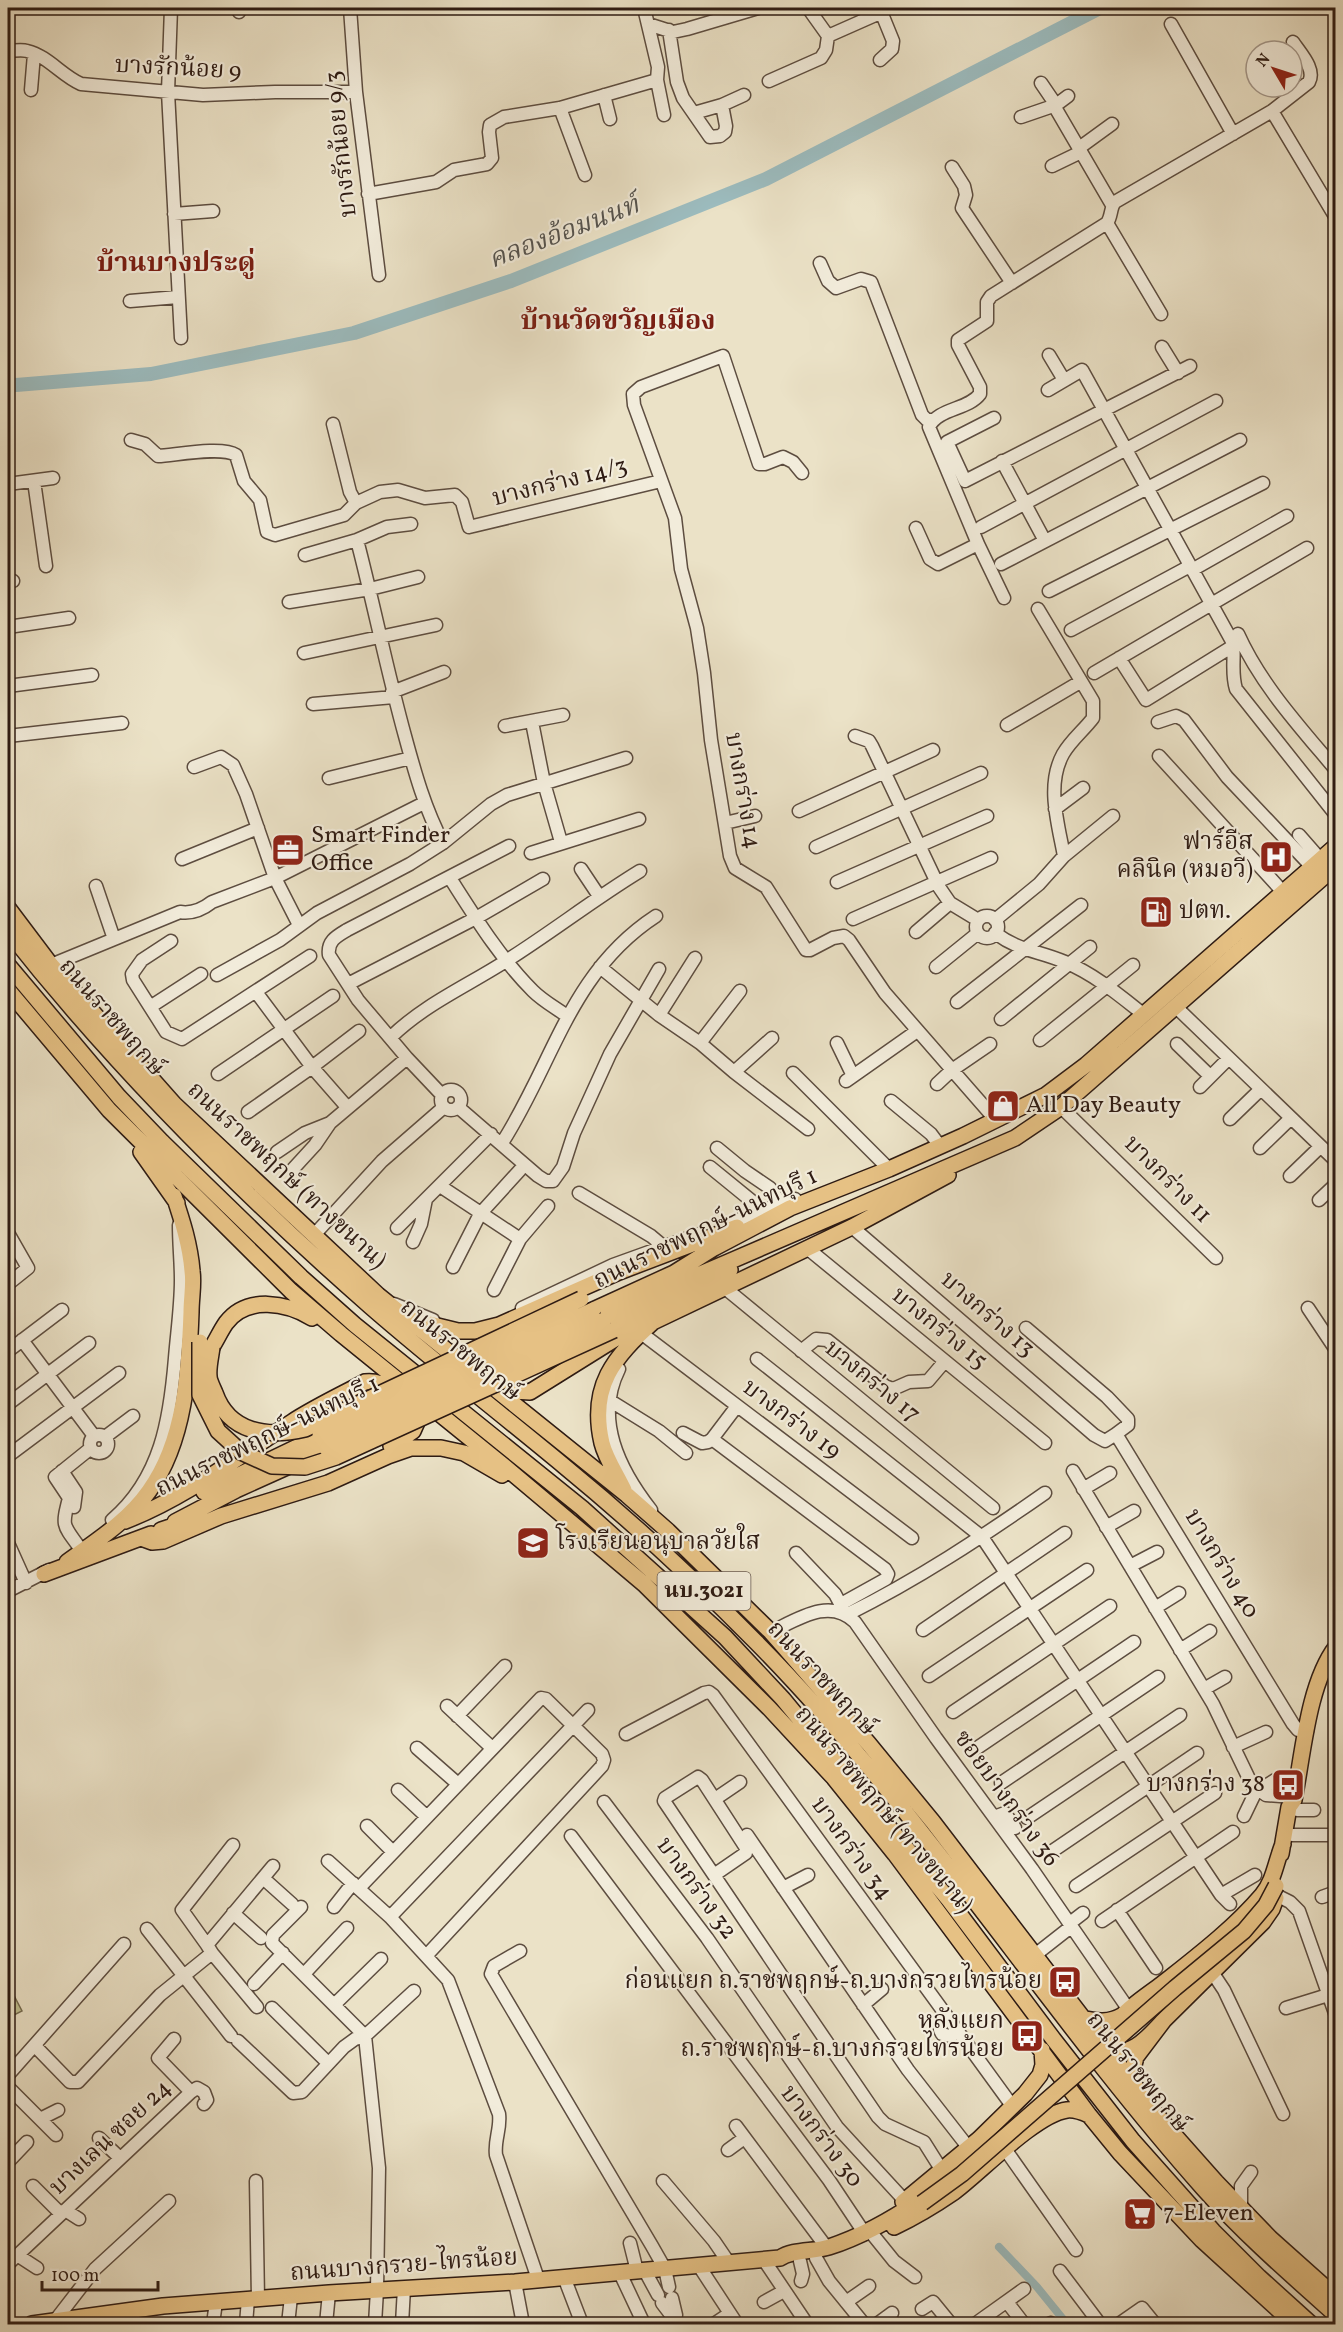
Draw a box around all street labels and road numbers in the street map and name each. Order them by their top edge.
street label: บางรักน้อย 9 [114,49,242,89]
street label: บางรักน้อย 9/3 [317,69,367,219]
street label: บางกร่าง 14/3 [489,450,631,516]
street label: บางกร่าง 14 [715,730,769,852]
street label: ถนนราชพฤกษ์ [50,951,173,1085]
street label: ถนนราชพฤกษ์ (ทางขนาน) [179,1074,394,1278]
street label: บางกร่าง 11 [1115,1128,1219,1232]
street label: ถนนราชพฤกษ์-นนทบุรี 1 [588,1159,824,1298]
street label: บางกร่าง 13 [932,1264,1042,1366]
street label: บางกร่าง 15 [884,1280,994,1378]
street label: ถนนราชพฤกษ์ [392,1291,529,1411]
street label: บางกร่าง 17 [817,1333,927,1431]
street label: ถนนราชพฤกษ์-นนทบุรี 1 [150,1367,386,1506]
street label: บางกร่าง 19 [735,1372,847,1468]
street label: บางกร่าง 40 [1175,1503,1267,1625]
road number: นบ.3021 [658,1572,750,1610]
street label: ถนนราชพฤกษ์ [758,1613,885,1745]
street label: ถนนราชพฤกษ์ (ทางขนาน) [786,1698,981,1921]
street label: ซอยบางกร่าง 36 [945,1724,1067,1874]
street label: บางกร่าง 34 [802,1790,900,1908]
street label: บางกร่าง 32 [647,1831,745,1947]
street label: ถนนราชพฤกษ์ [1077,2004,1198,2141]
street label: บางเลน ซอย 24 [42,2072,180,2204]
street label: บางกร่าง 30 [771,2079,871,2195]
street label: ถนนบางกรวย-ไทรน้อย [289,2238,519,2291]

